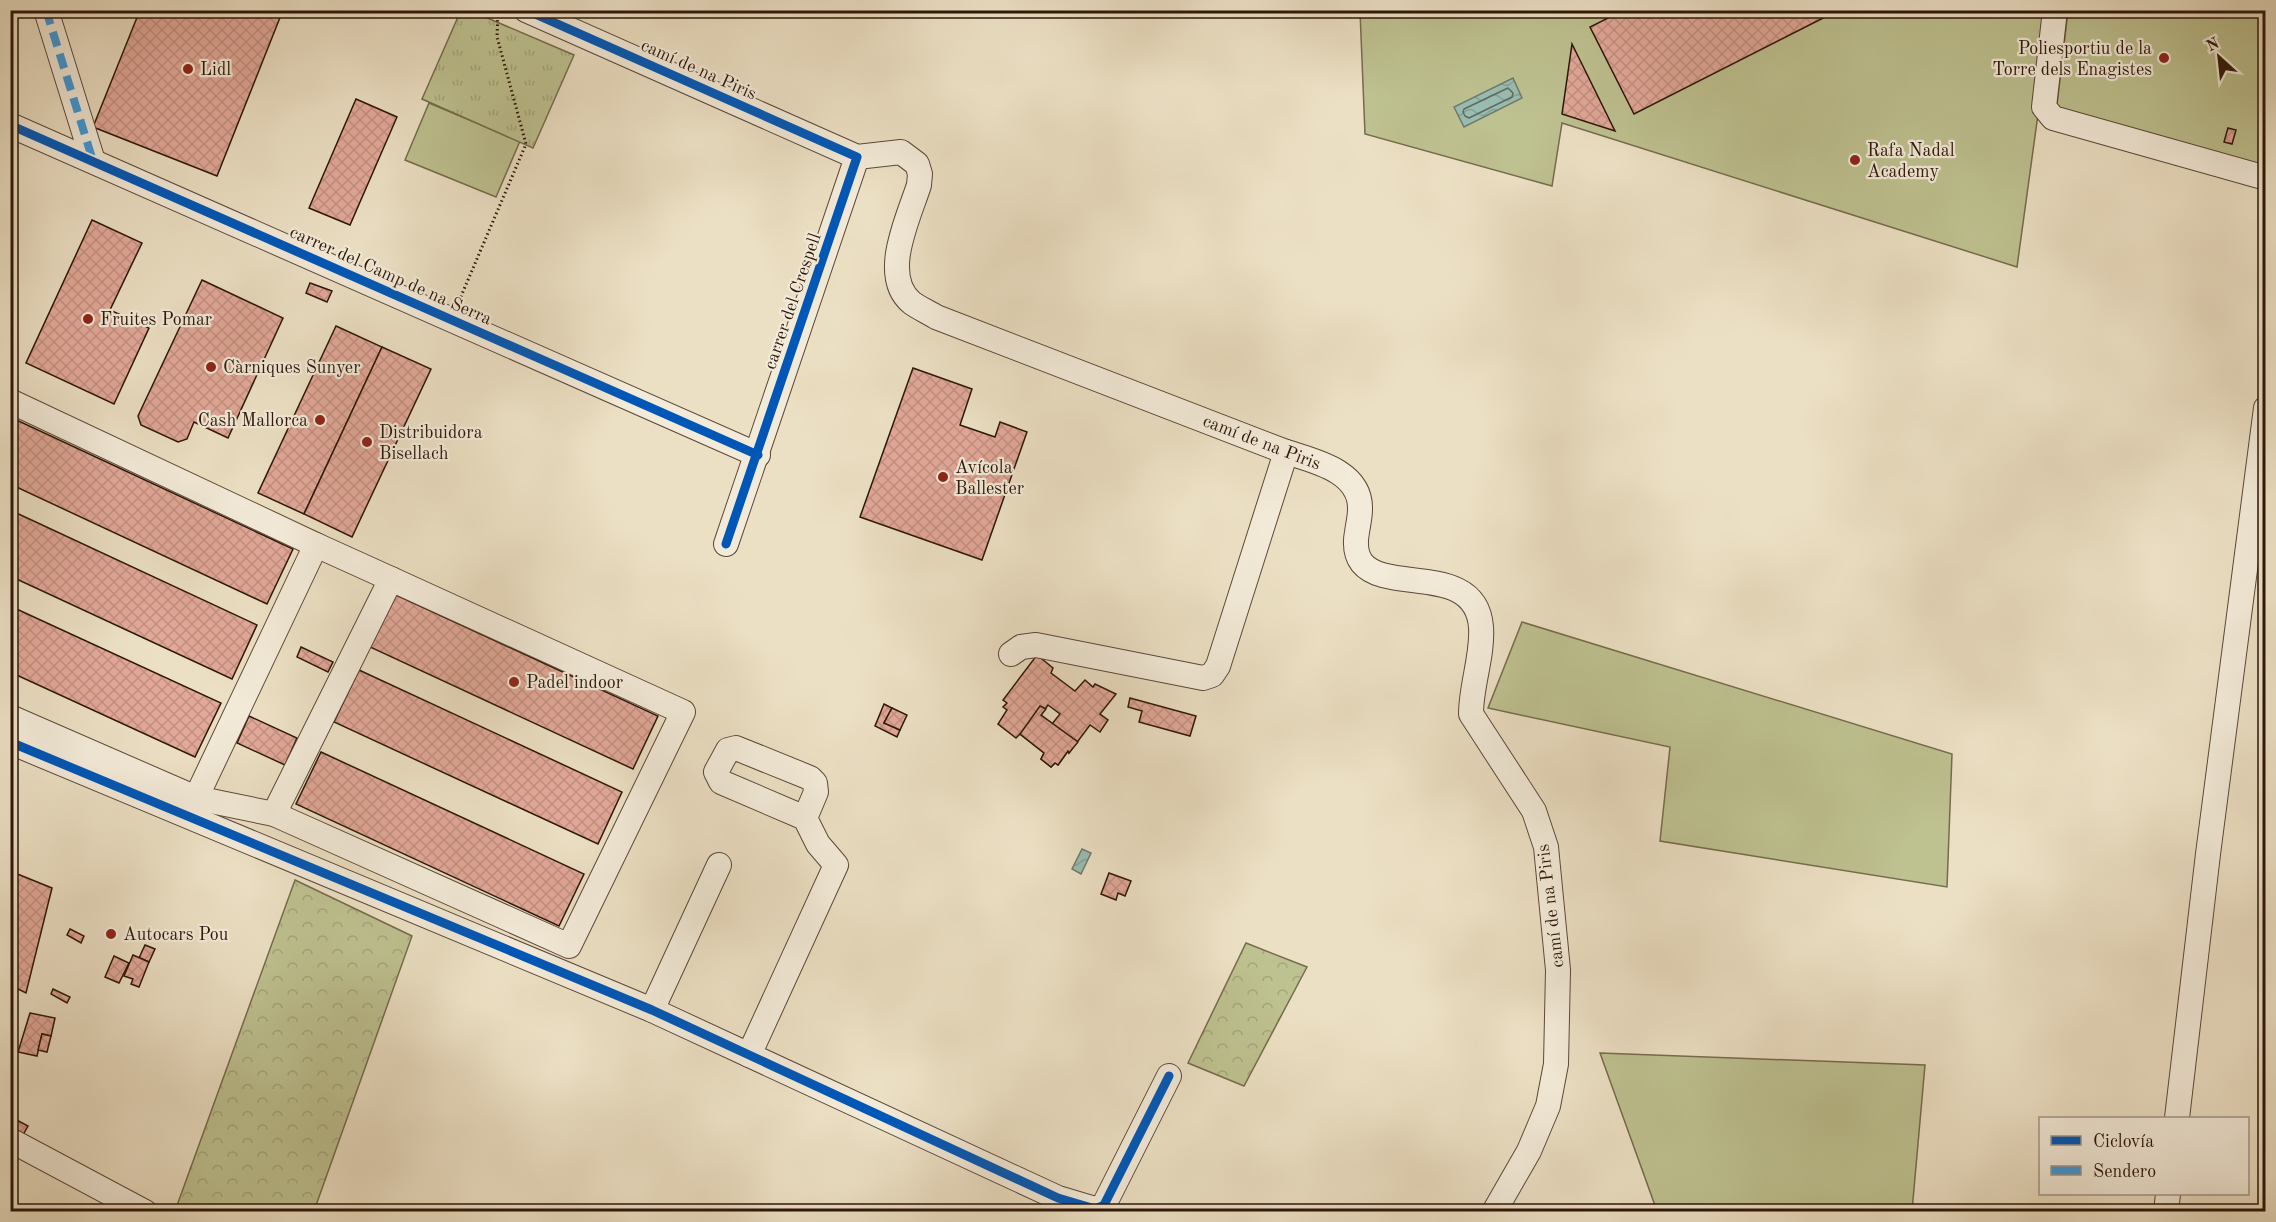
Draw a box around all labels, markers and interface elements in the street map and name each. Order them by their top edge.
north arrow [2189,27,2249,87]
text: N [2204,35,2223,55]
street label: camí de na Piris [638,36,759,104]
place label: Poliesportiu de la Torre dels Enagistes [1992,40,2152,79]
marker: Poliesportiu de la Torre dels Enagistes [2157,51,2171,65]
place label: Lidl [200,61,231,79]
marker: Lidl [181,62,195,76]
place label: Rafa Nadal Academy [1867,142,1955,181]
marker: Rafa Nadal Academy [1848,153,1862,167]
street label: carrer del Camp de na Serra [287,223,494,329]
street label: carrer del Crespell [761,231,825,372]
place label: Fruites Pomar [100,311,213,329]
marker: Fruites Pomar [81,312,95,326]
place label: Càrniques Sunyer [223,359,361,377]
marker: Càrniques Sunyer [204,360,218,374]
place label: Cash Mallorca [198,412,308,430]
street label: camí de na Piris [1200,412,1323,474]
marker: Cash Mallorca [313,413,327,427]
place label: Distribuidora Bisellach [379,424,483,463]
marker: Distribuidora Bisellach [360,435,374,449]
place label: Avícola Ballester [955,459,1025,498]
marker: Avícola Ballester [936,470,950,484]
place label: Padel indoor [526,674,624,692]
marker: Padel indoor [507,675,521,689]
street label: camí de na Piris [1534,843,1568,969]
place label: Autocars Pou [123,926,229,944]
marker: Autocars Pou [104,927,118,941]
legend [2039,1117,2249,1195]
text: Ciclovía [2093,1133,2154,1151]
text: Sendero [2093,1163,2156,1181]

